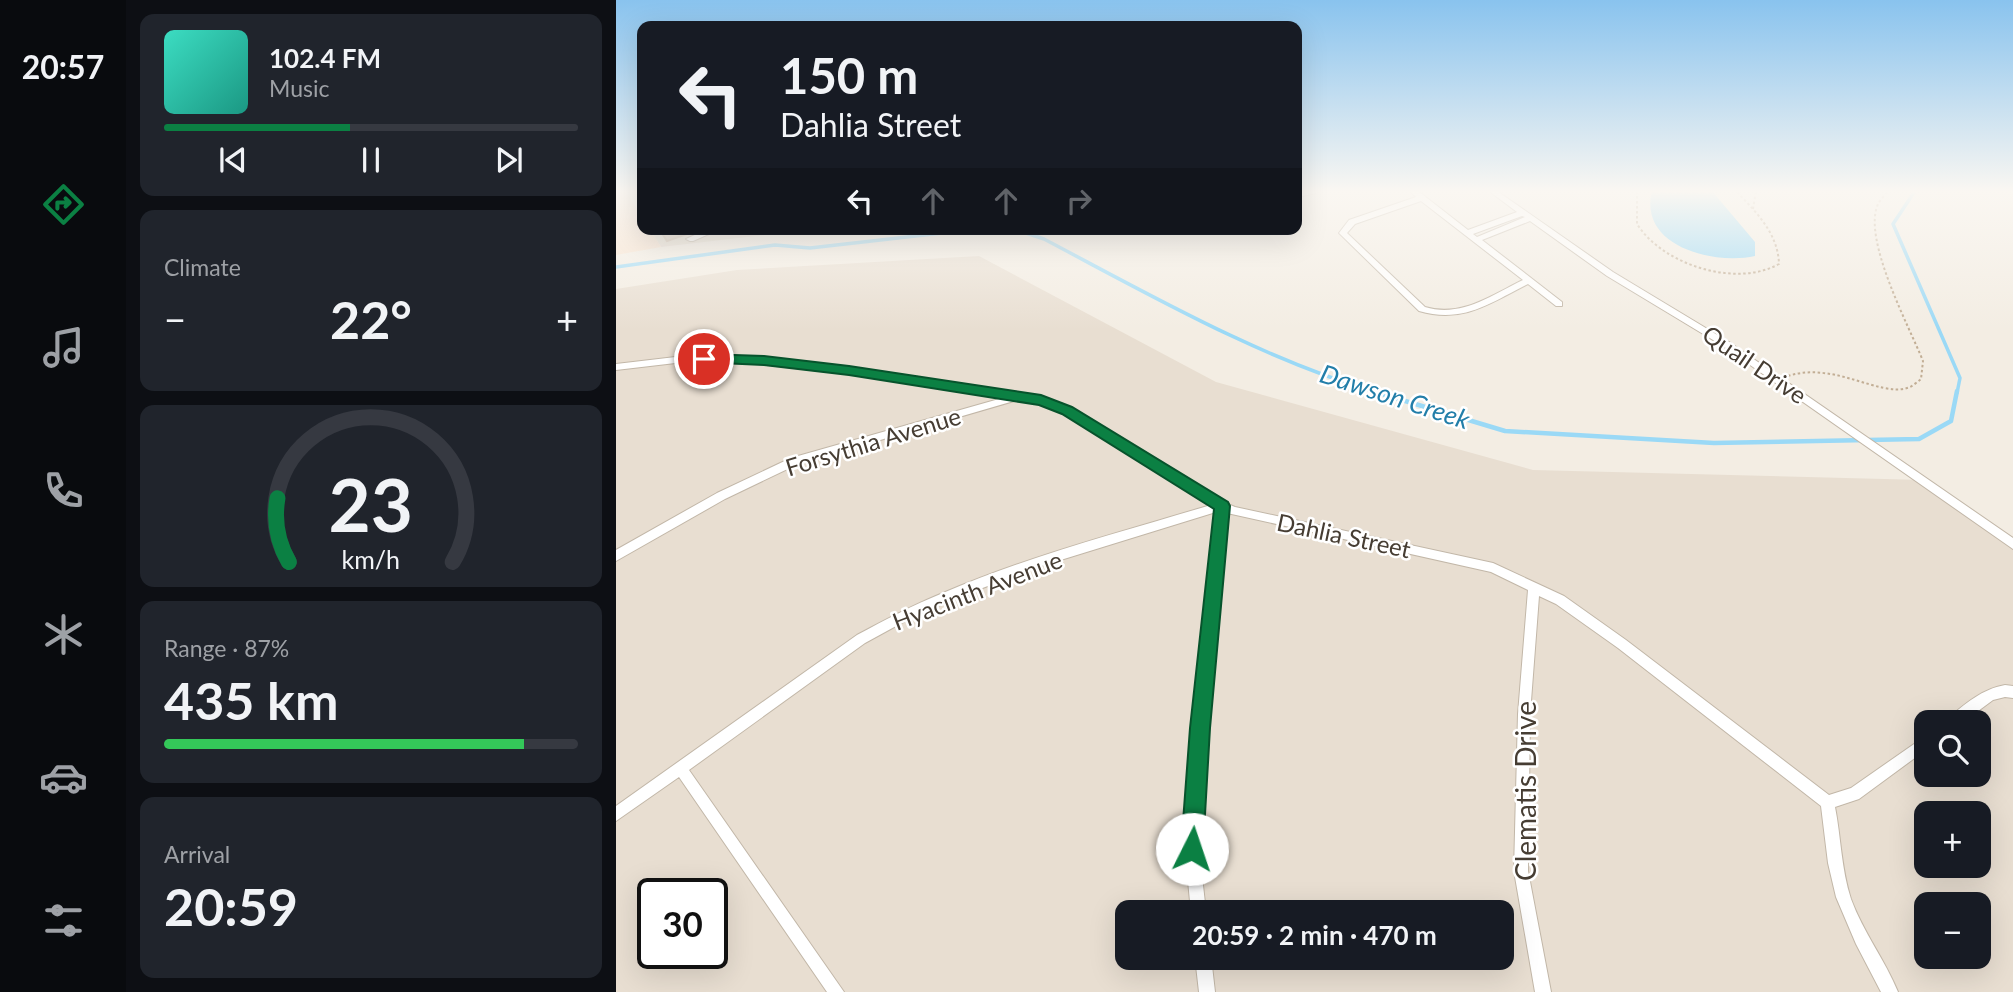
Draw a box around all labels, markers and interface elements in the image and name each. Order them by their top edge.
text: 102.4 FM [269,42,381,74]
text: 150 m [780,46,918,104]
text: 20:57 [22,47,104,86]
icon: left [665,49,756,140]
text: Music [269,74,329,102]
text: Dahlia Street [780,105,961,144]
icon: previous [214,141,252,179]
icon: pause [352,141,390,179]
icon: next [490,141,528,179]
icon: directions [39,180,88,229]
icon: left [841,182,879,220]
icon: ahead [914,182,952,220]
icon: ahead [987,182,1025,220]
icon: right [1060,182,1098,220]
text: Climate [164,253,241,281]
text: 22° [330,288,412,350]
text: − [164,296,186,342]
text: + [556,296,578,342]
street label: Quail Drive [1698,319,1812,409]
icon: music [39,323,88,372]
pin [674,329,734,389]
icon: arrive [685,340,723,378]
water label: Dawson Creek [1316,357,1475,435]
street label: Forsythia Avenue [782,401,964,481]
text: 23 [329,460,413,548]
icon: phone [39,466,88,515]
street label: Dahlia Street [1274,507,1414,563]
text: km/h [342,544,400,574]
street label: Hyacinth Avenue [888,544,1066,636]
icon: climate [39,610,88,659]
text: Range · 87% [164,634,289,662]
text: 435 km [164,669,338,731]
street label: Clematis Drive [1508,701,1542,881]
map controls [1914,710,1991,969]
button: search [1914,710,1991,787]
icon: car [39,753,88,802]
button: + [1914,801,1991,878]
position arrow [1155,812,1229,886]
text: Arrival [164,840,230,868]
text: 20:59 [164,875,298,937]
speed limit sign: 30 [637,878,728,969]
button: − [1914,892,1991,969]
icon: filters [39,896,88,945]
text: 20:59 · 2 min · 470 m [1192,919,1437,951]

